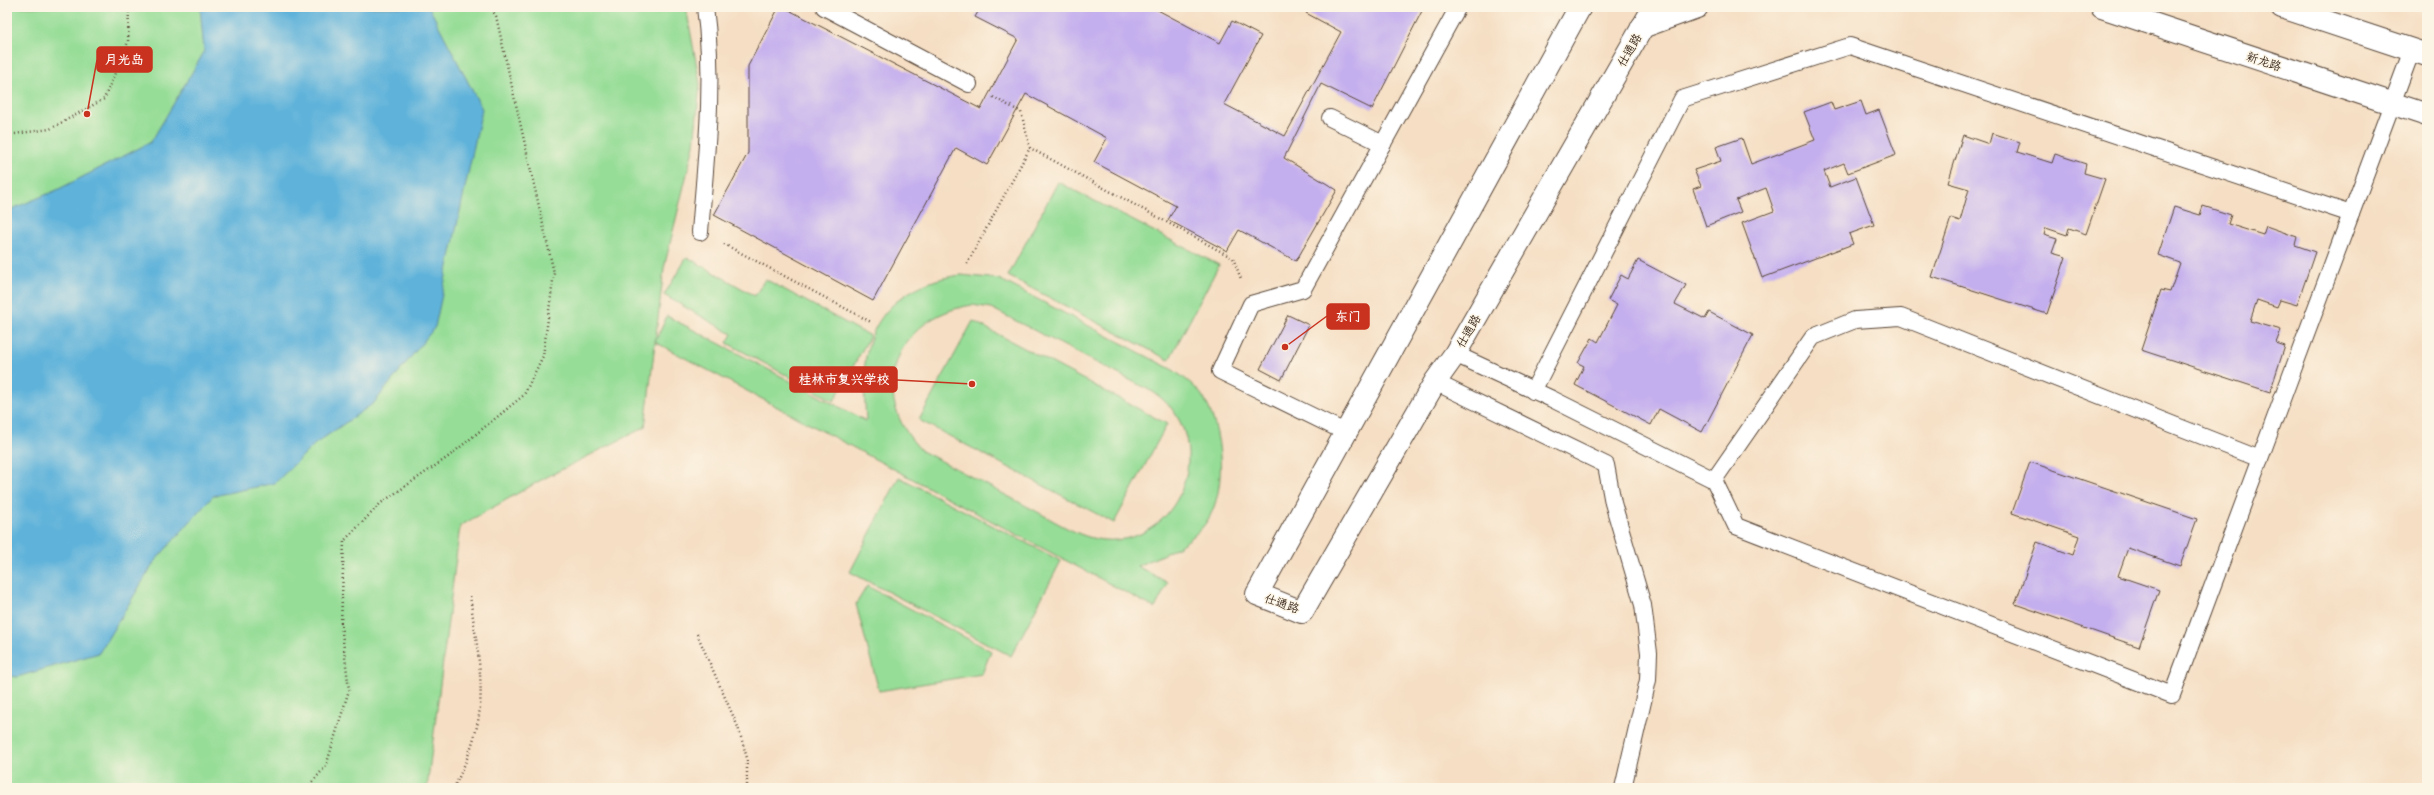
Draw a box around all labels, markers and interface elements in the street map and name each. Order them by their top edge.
street label: 仕通路 [1614,31,1644,69]
callout: 月光岛 [97,47,152,72]
street label: 新龙路 [2245,48,2283,74]
text: 月光岛 [104,51,144,68]
callout: 东门 [1327,304,1369,329]
text: 东门 [1335,308,1361,325]
street label: 仕通路 [1453,312,1483,350]
callout: 桂林市复兴学校 [790,367,897,392]
text: 桂林市复兴学校 [798,371,890,388]
street label: 仕通路 [1263,590,1301,616]

